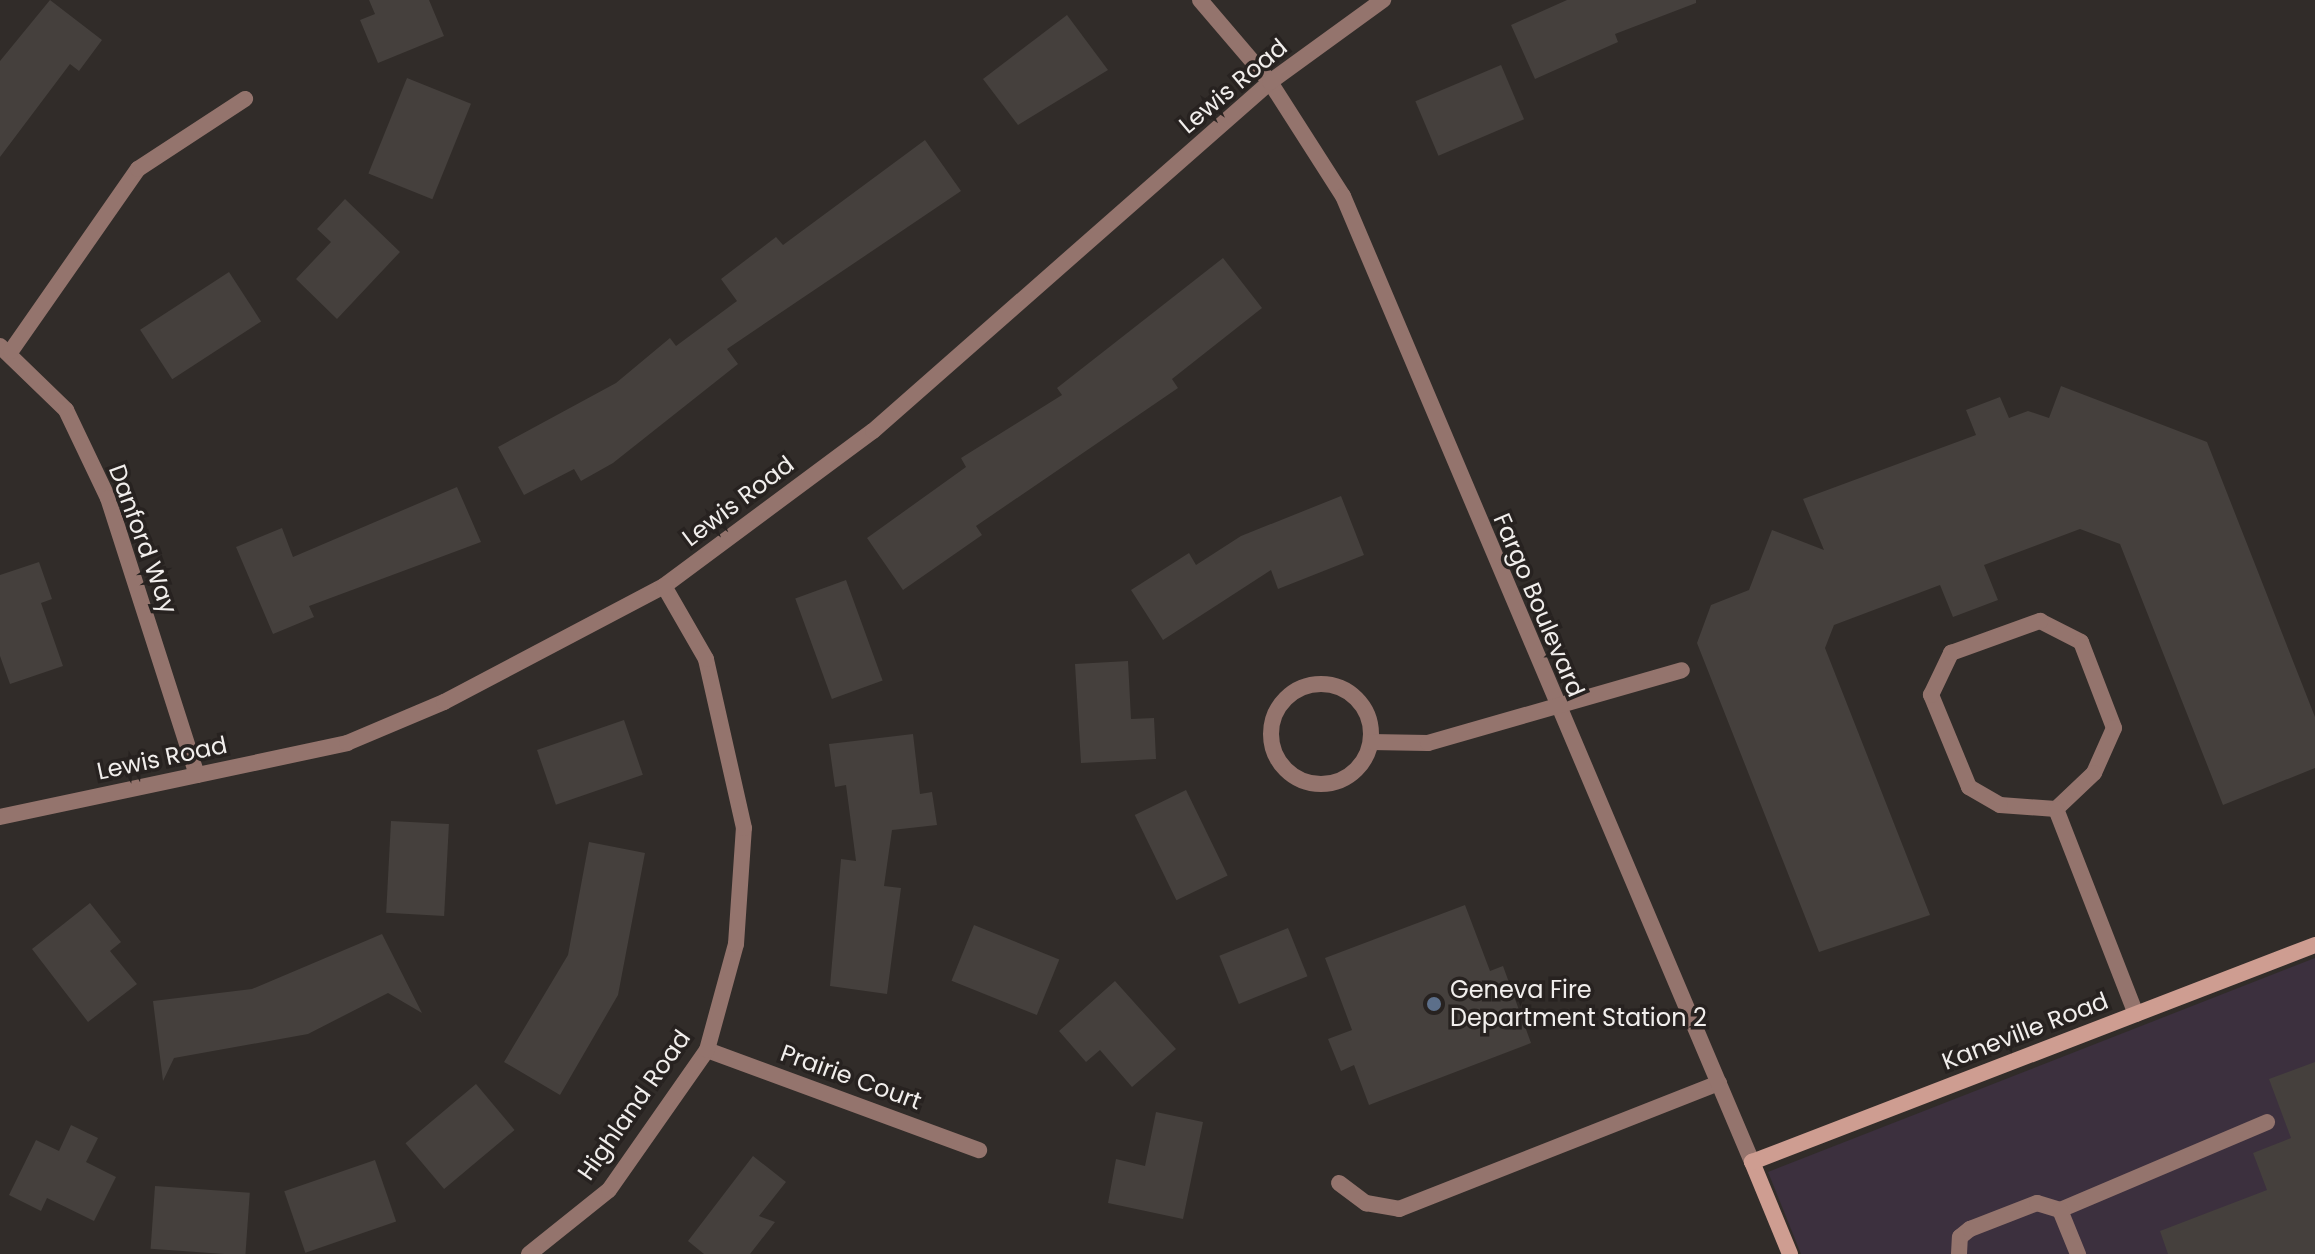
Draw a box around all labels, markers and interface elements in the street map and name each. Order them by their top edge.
street label: Lewis Road [1173,32,1293,140]
street label: Lewis Road [677,450,799,552]
street label: Danford Way [103,461,183,617]
street label: Fargo Boulevard [1487,509,1591,701]
street label: Lewis Road [94,730,230,786]
place label: Geneva Fire Department Station 2 [1450,976,1707,1032]
street label: Kaneville Road [1938,986,2112,1076]
marker: Geneva Fire Department Station 2 [1425,995,1443,1013]
street label: Highland Road [572,1024,696,1186]
street label: Prairie Court [777,1038,925,1116]

